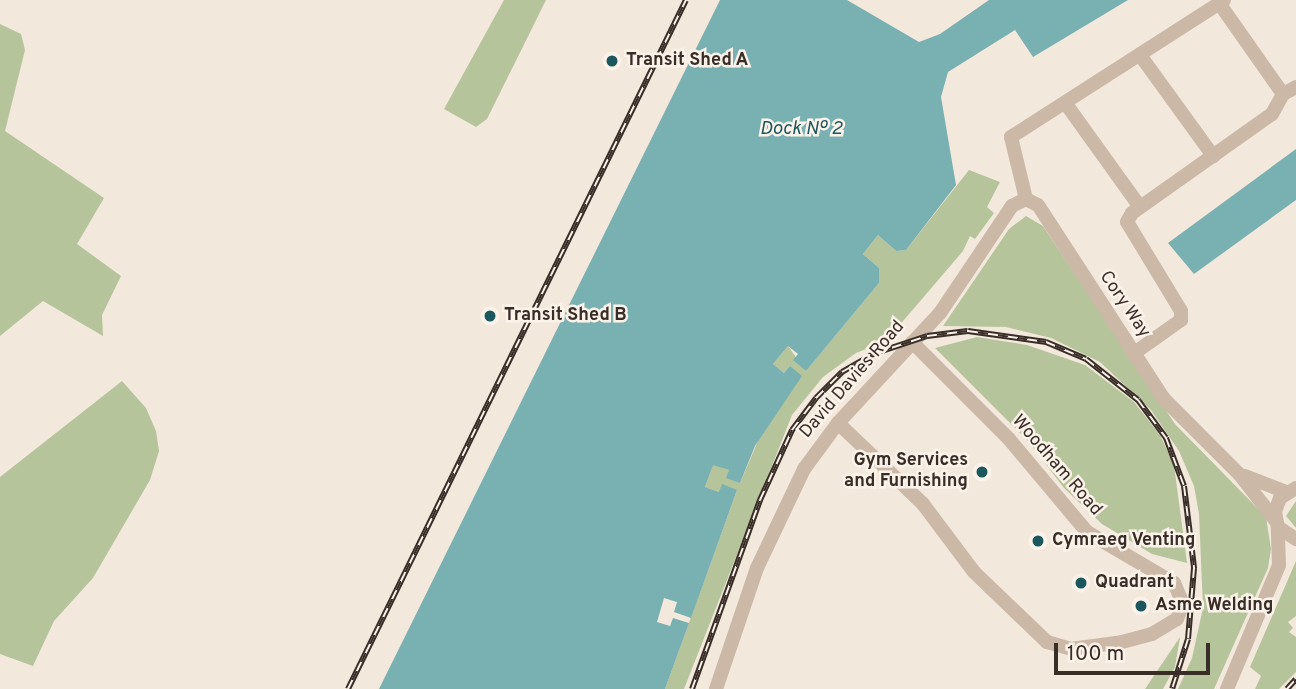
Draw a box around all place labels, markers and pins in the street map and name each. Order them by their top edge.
place label: Transit Shed A [626,50,749,72]
marker: Transit Shed A [604,53,620,69]
place label: Transit Shed B [504,305,627,327]
marker: Transit Shed B [482,308,498,324]
place label: Gym Services and Furnishing [844,451,968,494]
marker: Gym Services and Furnishing [974,464,990,480]
place label: Cymraeg Venting [1052,530,1196,552]
marker: Cymraeg Venting [1030,533,1046,549]
place label: Quadrant [1095,572,1174,594]
marker: Quadrant [1073,575,1089,591]
place label: Asme Welding [1155,595,1273,617]
marker: Asme Welding [1133,598,1149,614]

